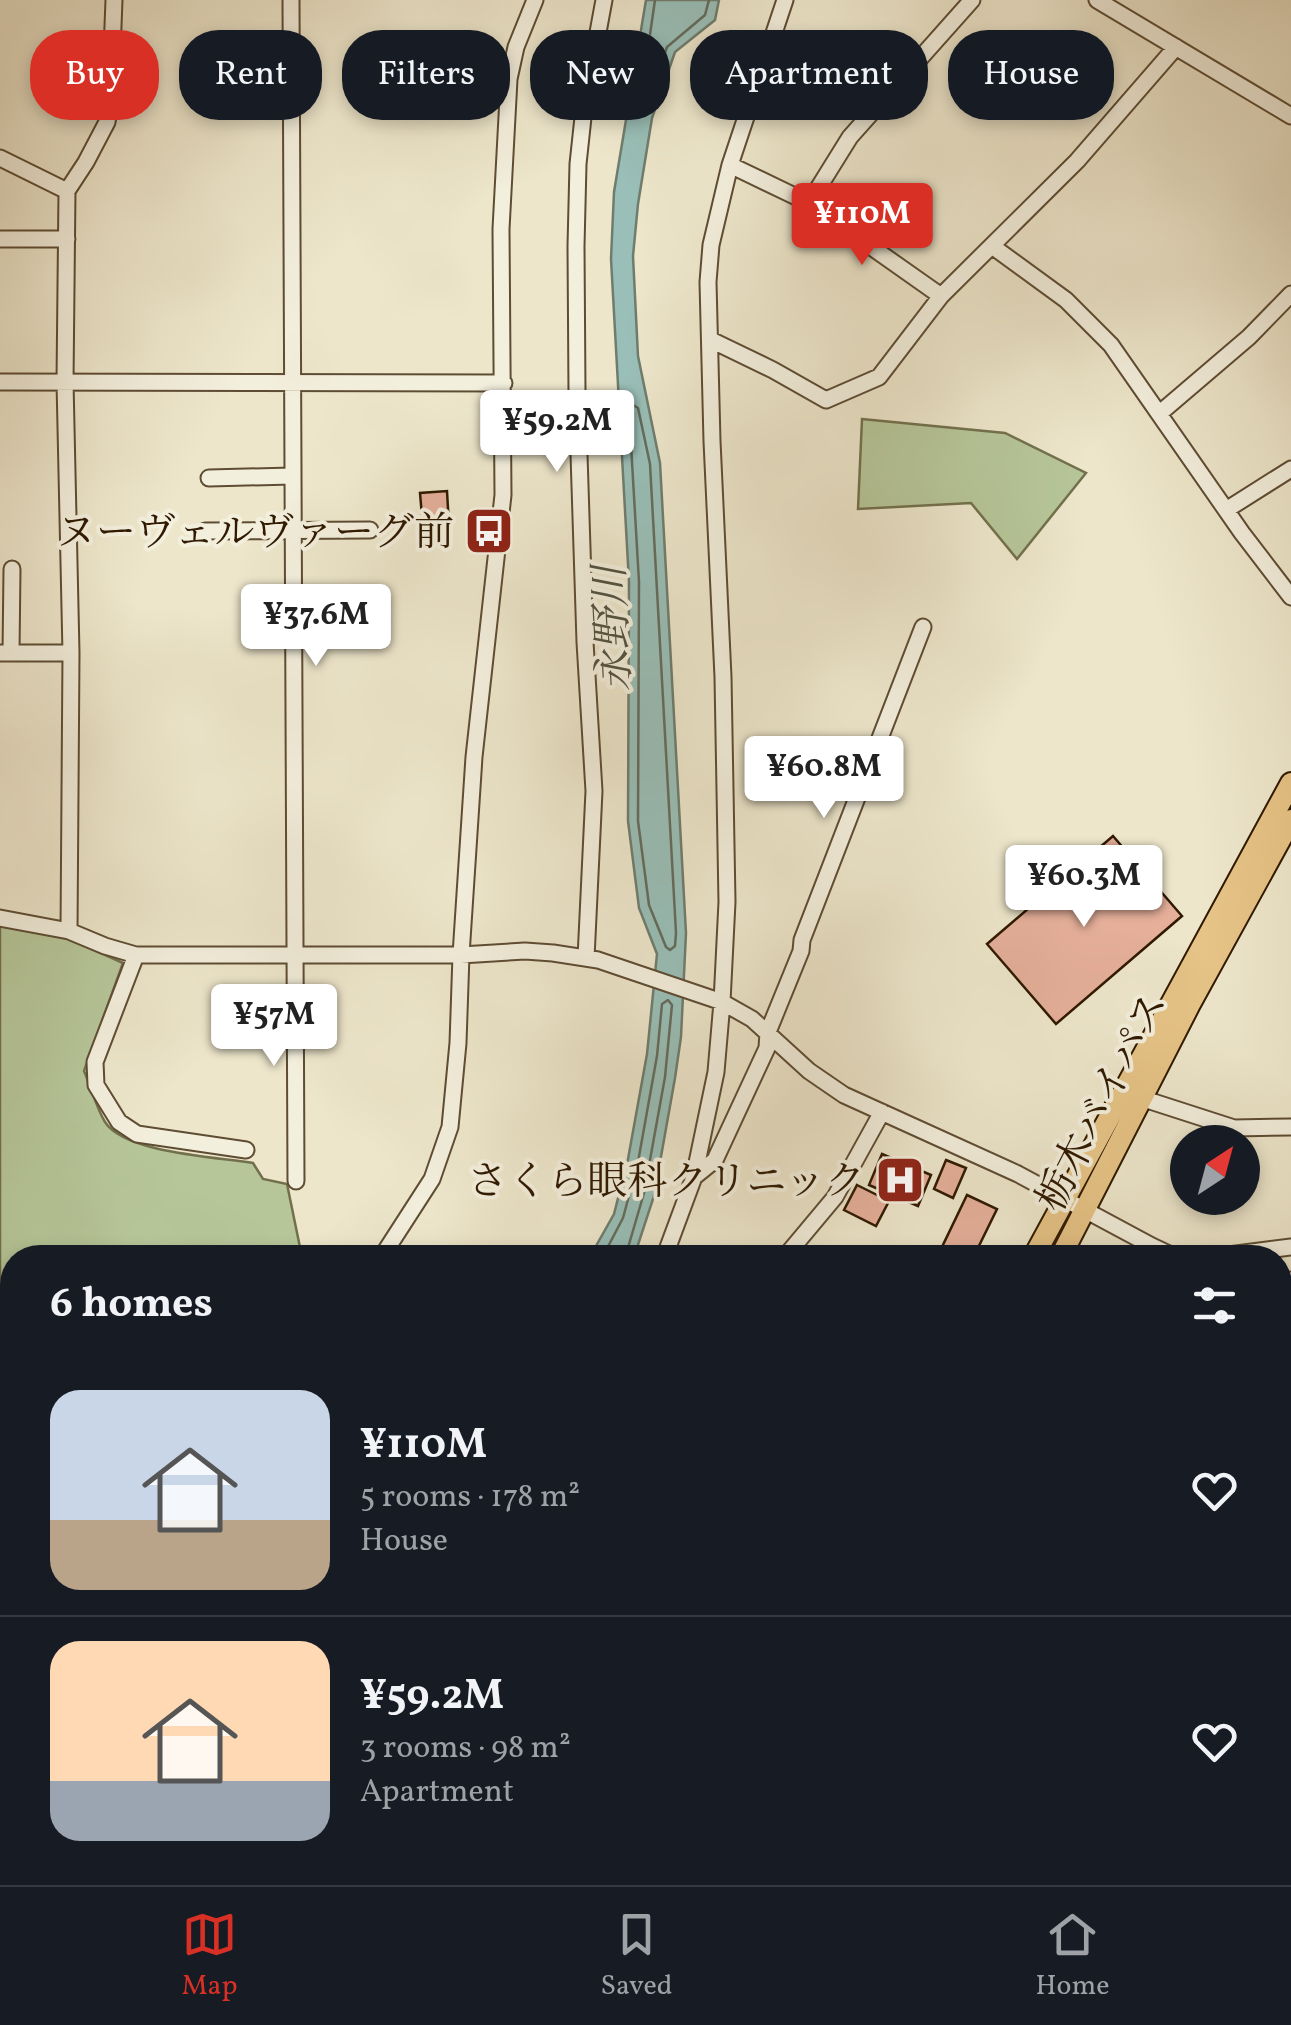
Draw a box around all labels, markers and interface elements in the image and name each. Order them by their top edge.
chip: Buy [30,30,159,120]
chip: Rent [179,30,322,120]
chip: Filters [342,30,510,120]
chip: New [530,30,670,120]
chip: Apartment [690,30,928,120]
chip: House [948,30,1114,120]
pin: ¥110M [792,183,932,268]
text: ¥110M [814,193,910,237]
pin: ¥59.2M [476,390,638,475]
text: ¥59.2M [502,400,612,444]
bus stop icon: ヌーヴェルヴァーグ前 [463,505,515,557]
place label: ヌーヴェルヴァーグ前 [56,507,454,563]
water label: 永野川 [583,560,648,693]
pin: ¥37.6M [235,584,397,669]
text: ¥37.6M [263,594,369,638]
pin: ¥60.8M [743,736,905,821]
text: ¥60.8M [767,746,881,790]
pin: ¥60.3M [1003,845,1165,930]
text: ¥60.3M [1027,855,1141,899]
pin: ¥57M [215,984,333,1069]
street label: 栃木バイパス [1025,984,1184,1222]
text: ¥57M [233,994,315,1038]
north arrow [1170,1125,1260,1215]
map controls [1170,1125,1260,1215]
hospital icon: さくら眼科クリニック [874,1154,926,1206]
place label: さくら眼科クリニック [467,1156,865,1212]
text: 6 homes [50,1276,213,1335]
icon: filters [1187,1278,1242,1333]
text: ¥110M [360,1417,487,1476]
icon: home [130,1430,250,1550]
icon: heart [1187,1463,1242,1518]
text: 5 rooms · 178 m² [360,1476,580,1520]
text: House [360,1520,448,1564]
text: ¥59.2M [360,1668,504,1727]
icon: home [130,1681,250,1801]
icon: heart [1187,1714,1242,1769]
text: 3 rooms · 98 m² [360,1727,571,1771]
text: Apartment [360,1771,514,1815]
tab: Map [181,1907,238,2006]
tab: Saved [600,1907,673,2006]
tab: Home [1035,1907,1110,2006]

